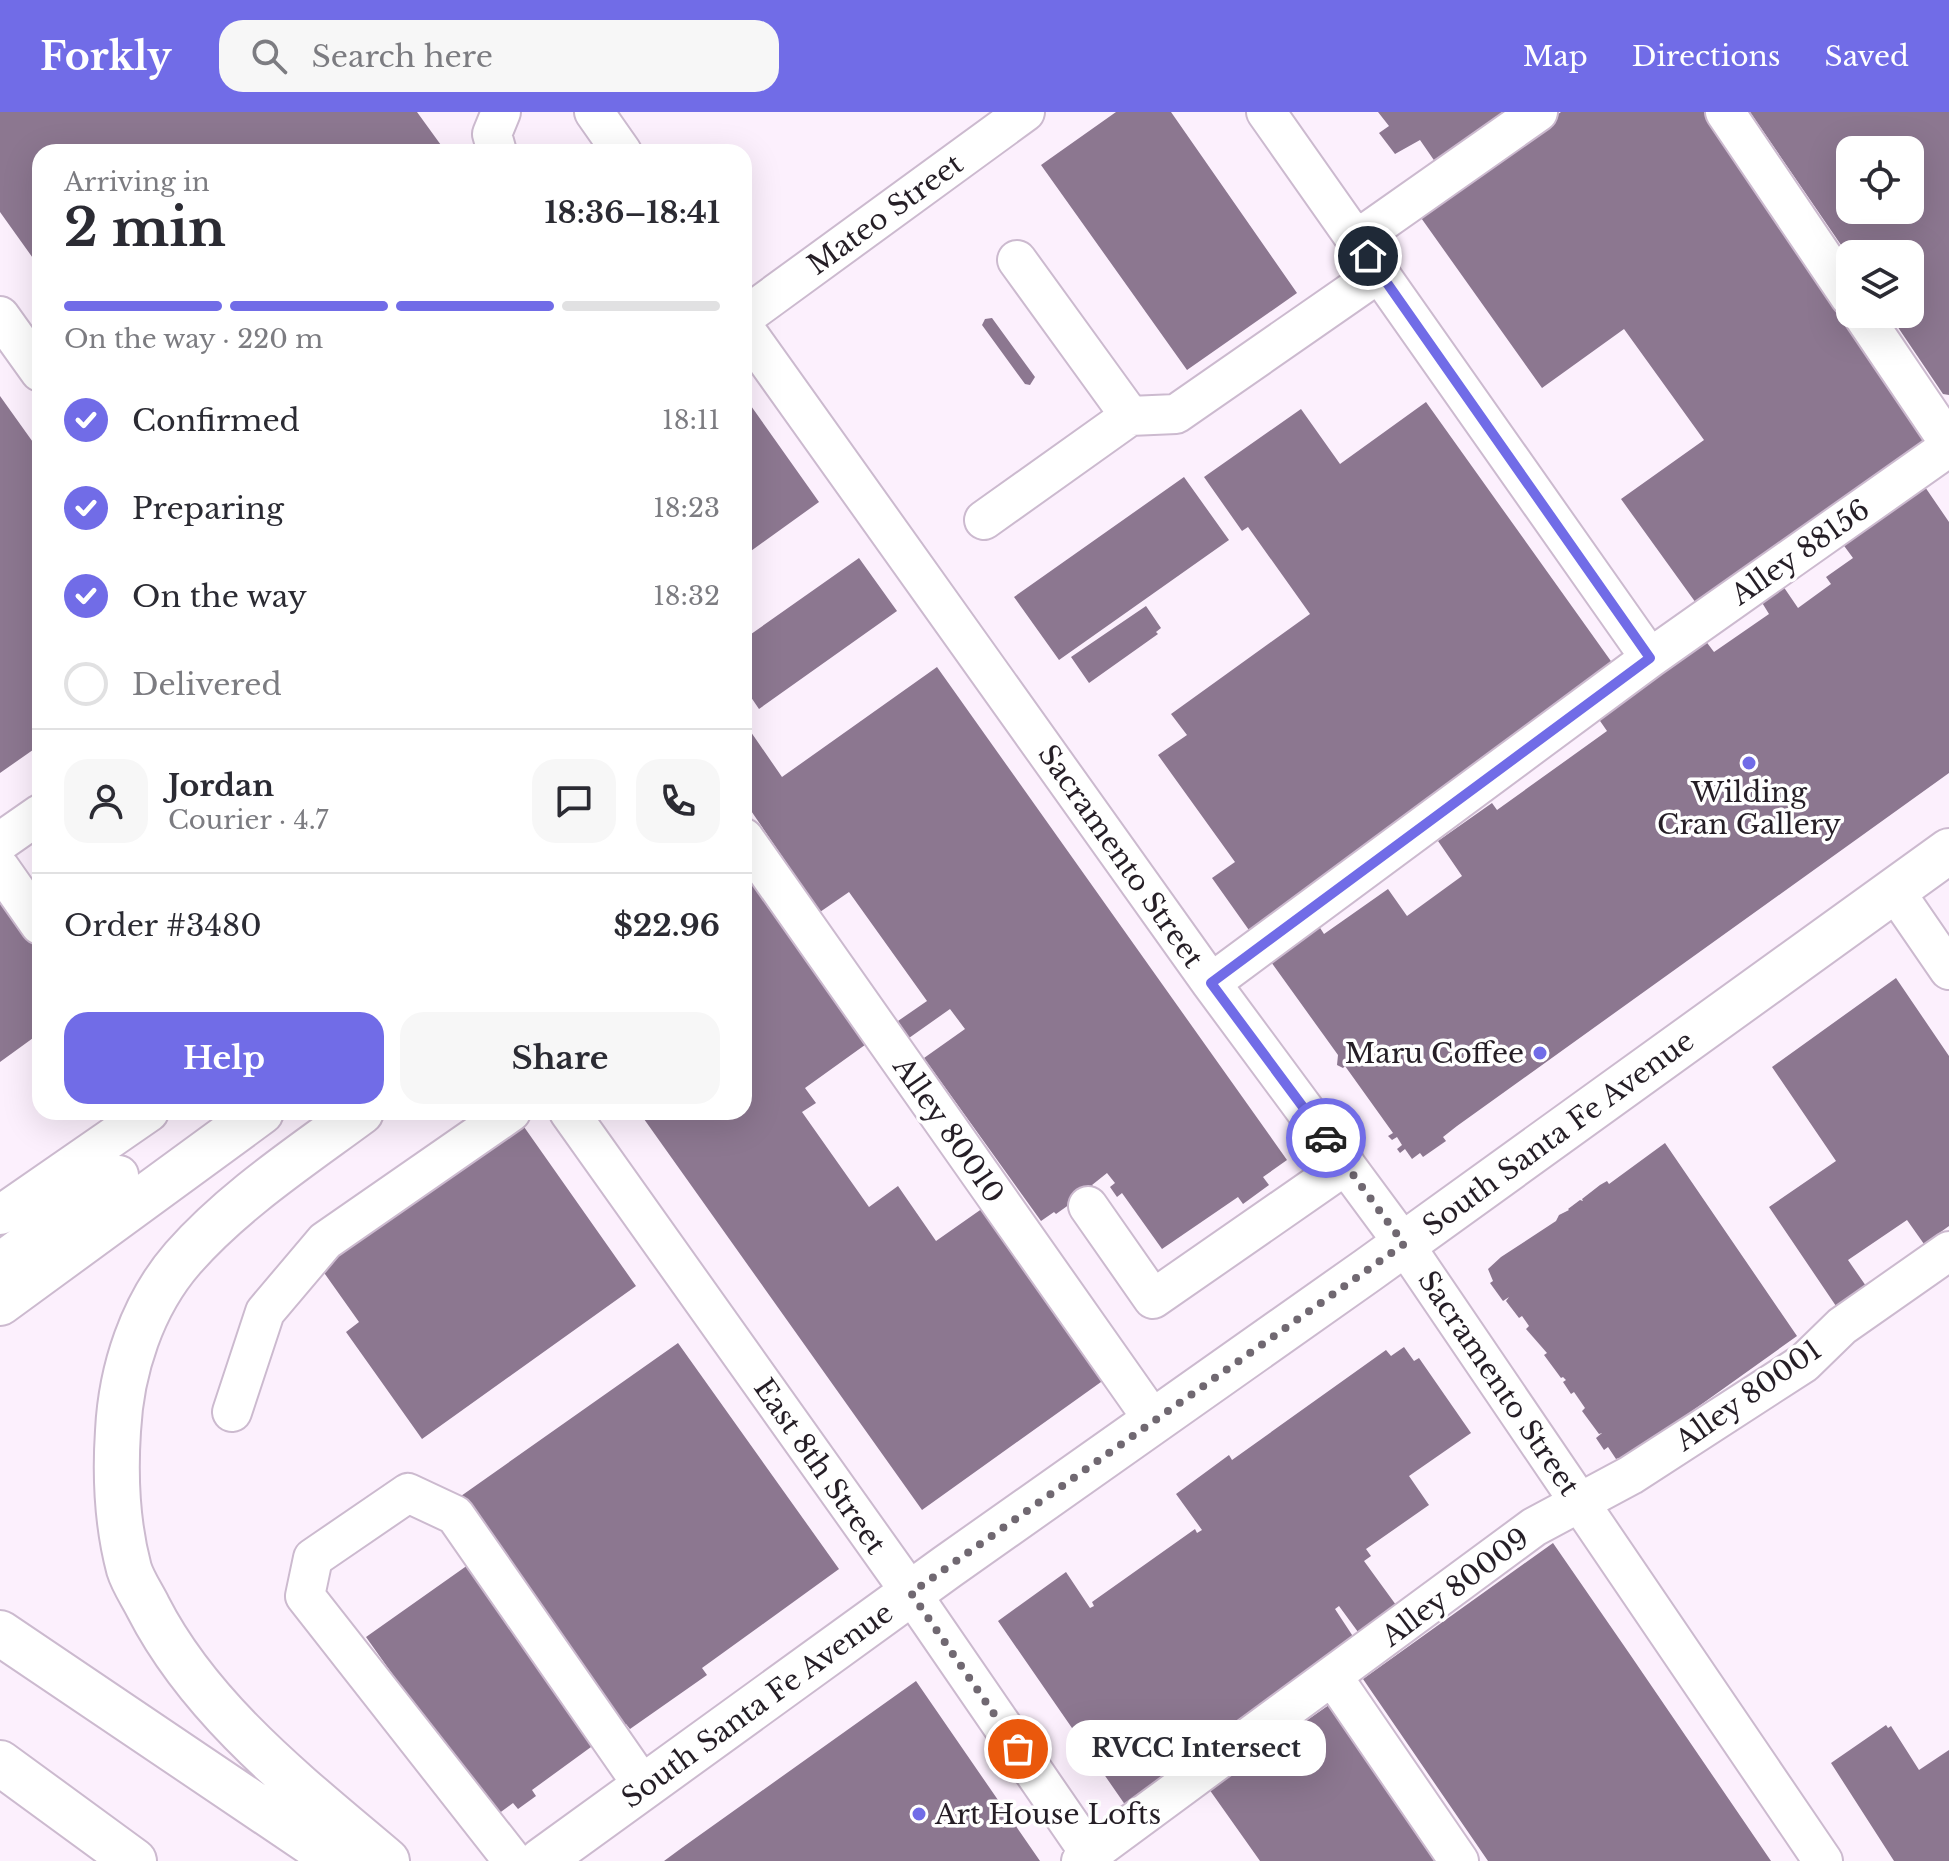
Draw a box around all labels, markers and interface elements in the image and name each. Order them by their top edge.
search box [219,20,779,92]
text: Forkly [40,33,171,80]
icon: search [247,34,291,78]
text: Search here [311,38,493,75]
text: Map [1523,39,1588,74]
text: Directions [1632,39,1781,74]
text: Saved [1825,39,1909,74]
map controls [1836,136,1924,328]
button: locate [1836,136,1924,224]
street label: Mateo Street [801,146,970,282]
text: Arriving in [64,166,210,198]
text: 18:36–18:41 [544,194,720,231]
text: 2 min [64,196,226,260]
pin [1334,222,1402,290]
icon: home [1346,234,1390,278]
button: layers [1836,240,1924,328]
text: On the way · 220 m [64,323,323,355]
icon: check [64,398,108,442]
text: Confirmed [132,402,300,439]
text: 18:11 [662,404,720,436]
icon: check [64,486,108,530]
text: Preparing [132,490,284,527]
text: 18:23 [653,492,720,524]
street label: Alley 88156 [1724,492,1876,613]
icon: check [64,574,108,618]
text: On the way [132,578,307,615]
text: 18:32 [653,580,720,612]
text: Delivered [132,666,282,703]
street label: Sacramento Street [1031,738,1211,975]
marker: Wilding Cran Gallery [1740,754,1758,772]
button: person [64,759,148,843]
button: chat [532,759,616,843]
button: phone [636,759,720,843]
text: Jordan [168,767,274,804]
place label: Wilding Cran Gallery [1657,775,1841,842]
text: Courier · 4.7 [168,804,328,836]
text: Order #3480 [64,907,262,944]
text: $22.96 [613,907,720,944]
button: Help [64,1012,384,1104]
button: Share [400,1012,720,1104]
street label: South Santa Fe Avenue [1416,1023,1701,1244]
place label: Maru Coffee [1345,1036,1524,1071]
marker: Maru Coffee [1531,1044,1549,1062]
street label: Alley 80010 [885,1050,1012,1210]
courier [1286,1098,1366,1178]
icon: car [1304,1116,1348,1160]
street label: Sacramento Street [1410,1264,1587,1503]
street label: Alley 80001 [1668,1332,1828,1459]
street label: East 8th Street [746,1372,893,1561]
street label: Alley 80009 [1374,1521,1536,1655]
street label: South Santa Fe Avenue [615,1595,900,1816]
pin [984,1715,1052,1783]
callout: RVCC Intersect [1066,1721,1326,1777]
icon: bag [996,1727,1040,1771]
text: RVCC Intersect [1091,1732,1301,1764]
place label: Art House Lofts [934,1797,1161,1832]
marker: Art House Lofts [910,1805,928,1823]

